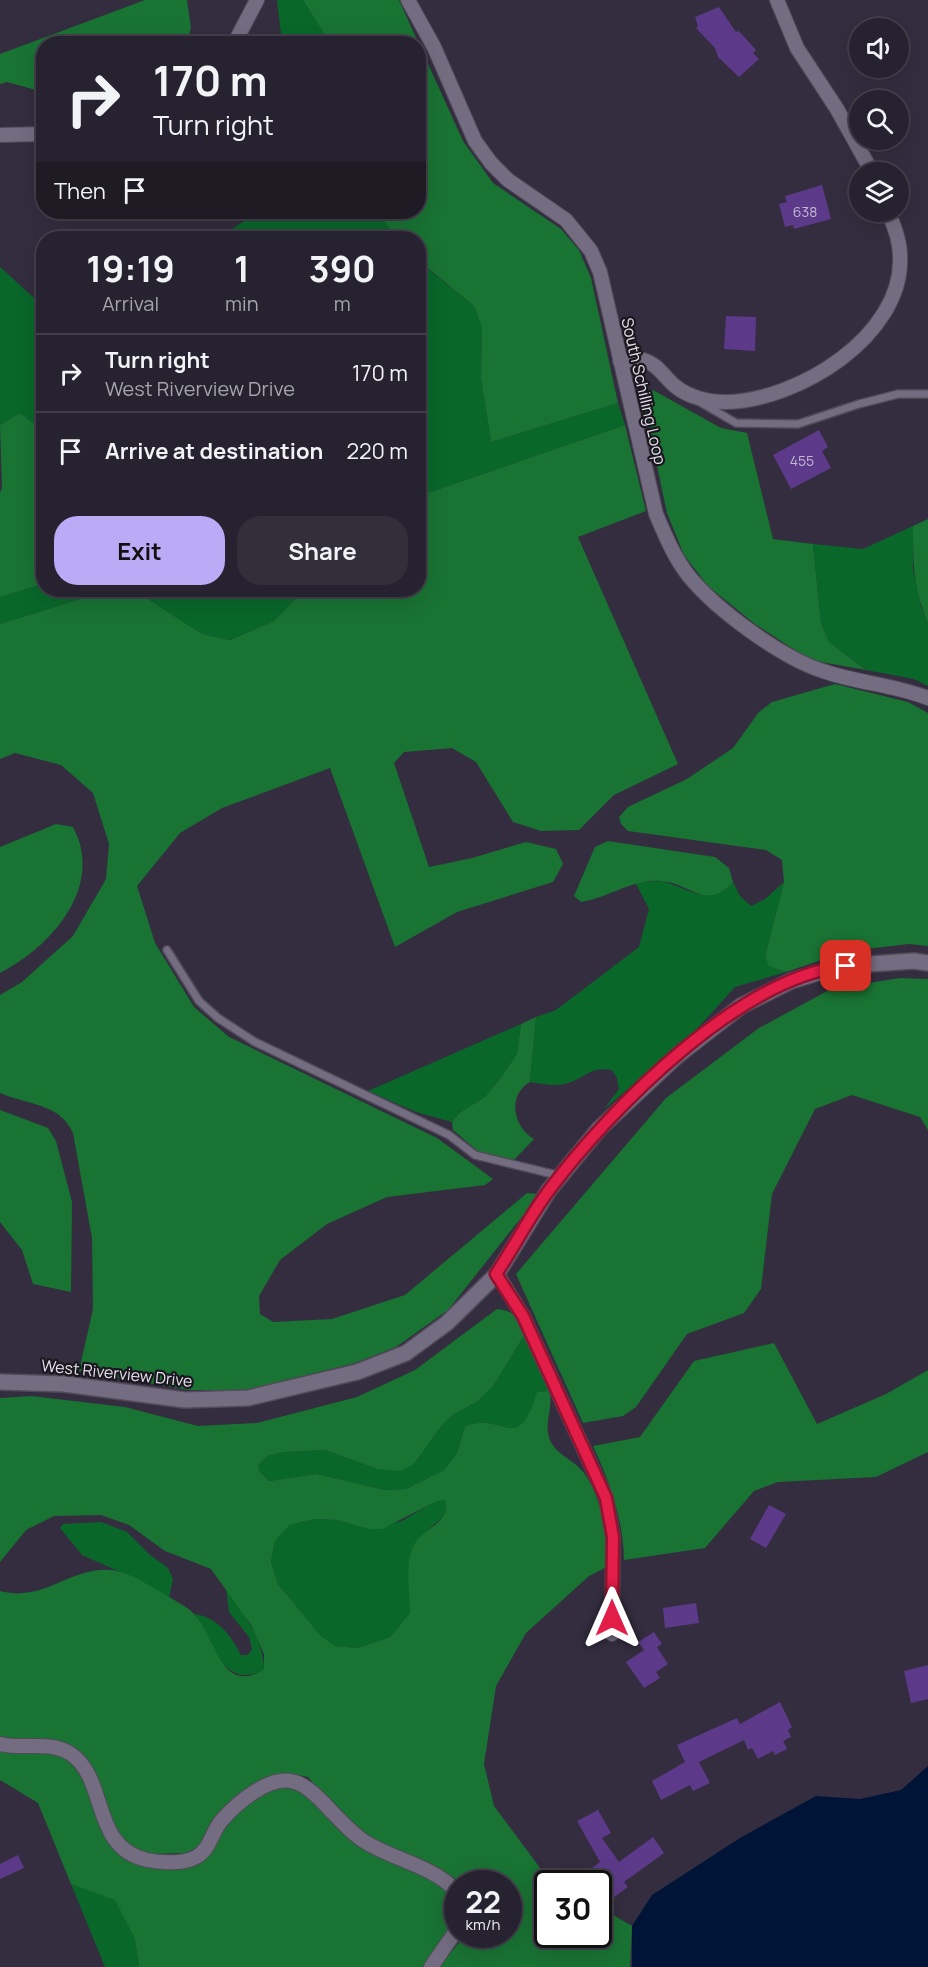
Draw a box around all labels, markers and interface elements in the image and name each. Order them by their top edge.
map controls [849,18,909,222]
button: sound [849,18,909,78]
text: 170 m [153,51,268,109]
icon: right [54,60,132,138]
button: search [849,90,909,150]
text: Turn right [153,106,274,143]
button: layers [849,162,909,222]
icon: arrive [118,174,151,207]
text: Then [54,176,106,206]
house number: 638 [793,202,817,221]
text: 19:19 [86,244,175,293]
text: 1 [234,244,250,293]
text: 390 [309,244,376,293]
text: Arrival [102,290,159,317]
text: min [225,290,259,317]
text: m [334,290,351,317]
street label: South Schilling Loop [616,316,672,466]
text: Turn right [105,345,210,375]
icon: right [54,357,87,390]
text: 170 m [352,358,408,388]
text: West Riverview Drive [105,375,295,402]
icon: arrive [54,435,87,468]
text: Arrive at destination [105,436,323,466]
text: 220 m [346,436,408,466]
house number: 455 [790,451,814,470]
button: Exit [54,516,225,585]
button: Share [237,516,408,585]
pin [820,940,871,991]
icon: arrive [829,949,862,982]
street label: West Riverview Drive [40,1354,194,1392]
position arrow [580,1586,644,1650]
speed limit sign: 30 [534,1870,612,1948]
text: 22 [465,1881,501,1922]
text: km/h [466,1914,500,1935]

